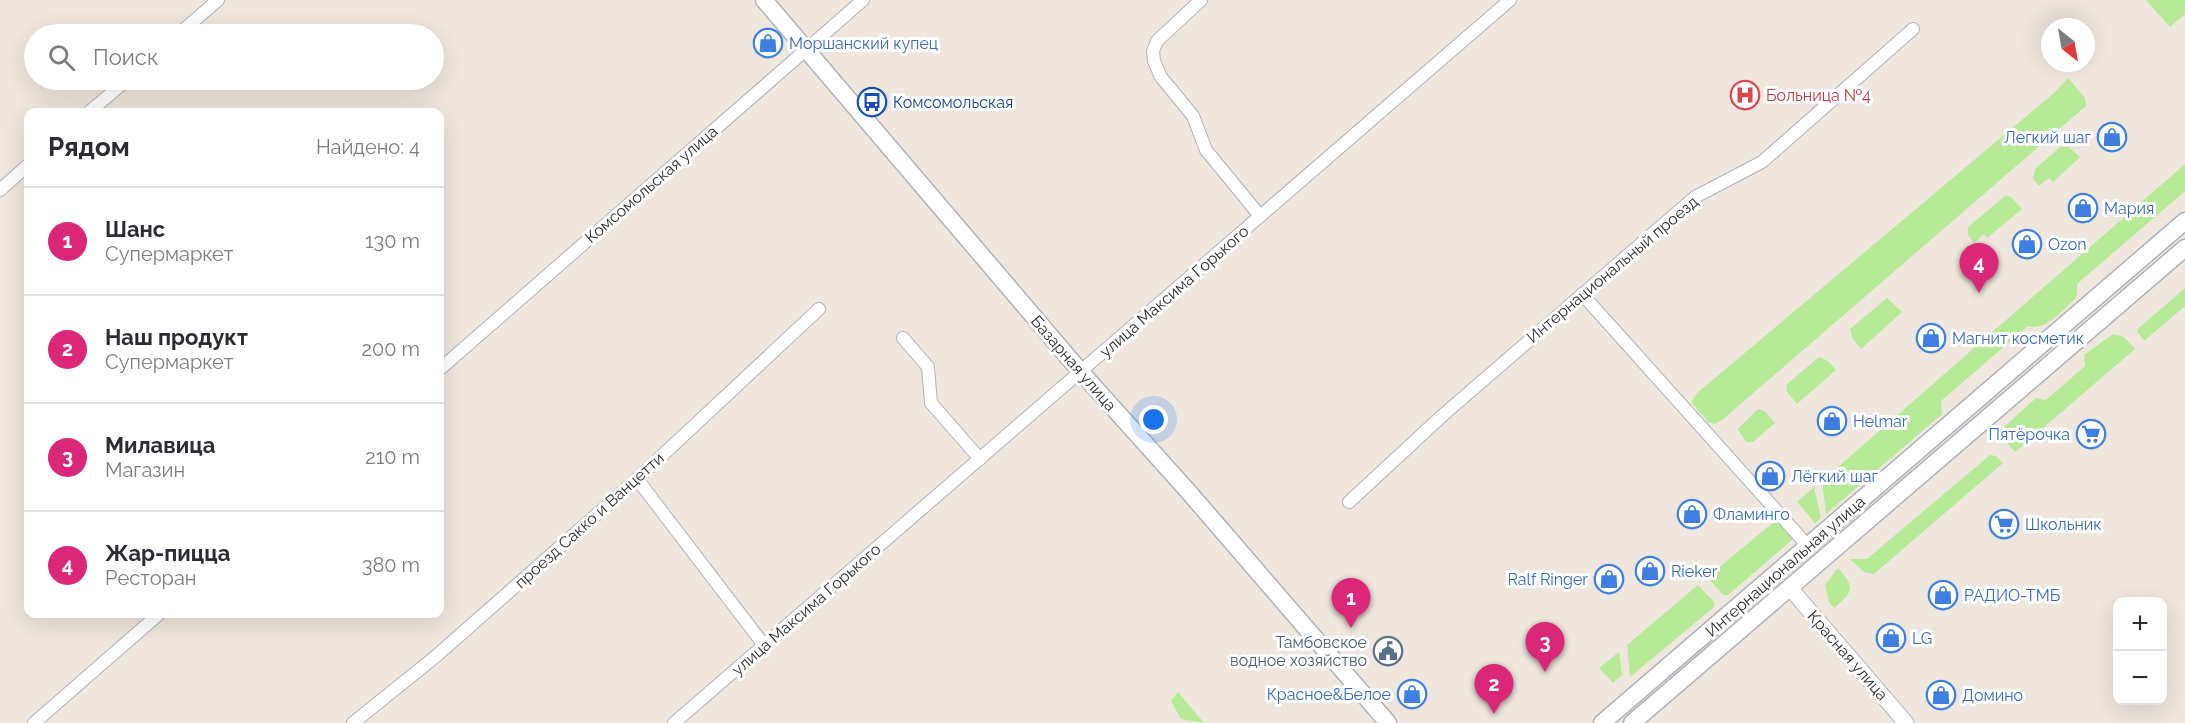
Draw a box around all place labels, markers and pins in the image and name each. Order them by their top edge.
shop icon: Моршанский купец [752,27,784,59]
place label: Моршанский купец [789,34,938,53]
hospital icon: Больница №4 [1729,79,1761,111]
bus stop icon: Комсомольская [856,86,888,118]
place label: Больница №4 [1766,86,1871,105]
place label: Комсомольская [893,93,1013,112]
shop icon: Легкий шаг [2096,121,2128,153]
place label: Легкий шаг [2004,128,2092,147]
shop icon: Мария [2067,192,2099,224]
place label: Мария [2104,199,2154,218]
shop icon: Ozon [2011,228,2043,260]
place label: Ozon [2048,235,2087,254]
pin: 4 [1960,244,1998,293]
shop icon: Магнит косметик [1915,322,1947,354]
place label: Магнит косметик [1952,329,2084,348]
shop icon: Helmar [1816,405,1848,437]
place label: Helmar [1853,412,1908,431]
supermarket icon: Пятёрочка [2075,418,2107,450]
place label: Пятёрочка [1989,425,2070,444]
shop icon: Лёгкий шаг [1754,460,1786,492]
place label: Лёгкий шаг [1791,467,1878,486]
shop icon: Фламинго [1676,498,1708,530]
place label: Фламинго [1713,505,1790,524]
supermarket icon: Школьник [1988,508,2020,540]
place label: Школьник [2025,515,2102,534]
shop icon: Rieker [1634,555,1666,587]
place label: Rieker [1671,562,1718,581]
shop icon: Ralf Ringer [1593,563,1625,595]
place label: Ralf Ringer [1508,570,1588,589]
pin: 1 [1332,578,1370,628]
shop icon: РАДИО-ТМБ [1927,579,1959,611]
place label: РАДИО-ТМБ [1964,586,2060,605]
pin: 3 [1526,622,1564,672]
shop icon: LG [1875,622,1907,654]
place label: LG [1912,629,1932,648]
place label: Тамбовское водное хозяйство [1230,633,1367,670]
public building icon: Тамбовское водное хозяйство [1372,635,1404,667]
pin: 2 [1474,664,1514,714]
shop icon: Красное&Белое [1396,678,1428,710]
shop icon: Домино [1925,679,1957,711]
place label: Красное&Белое [1267,685,1391,704]
place label: Домино [1962,686,2023,705]

